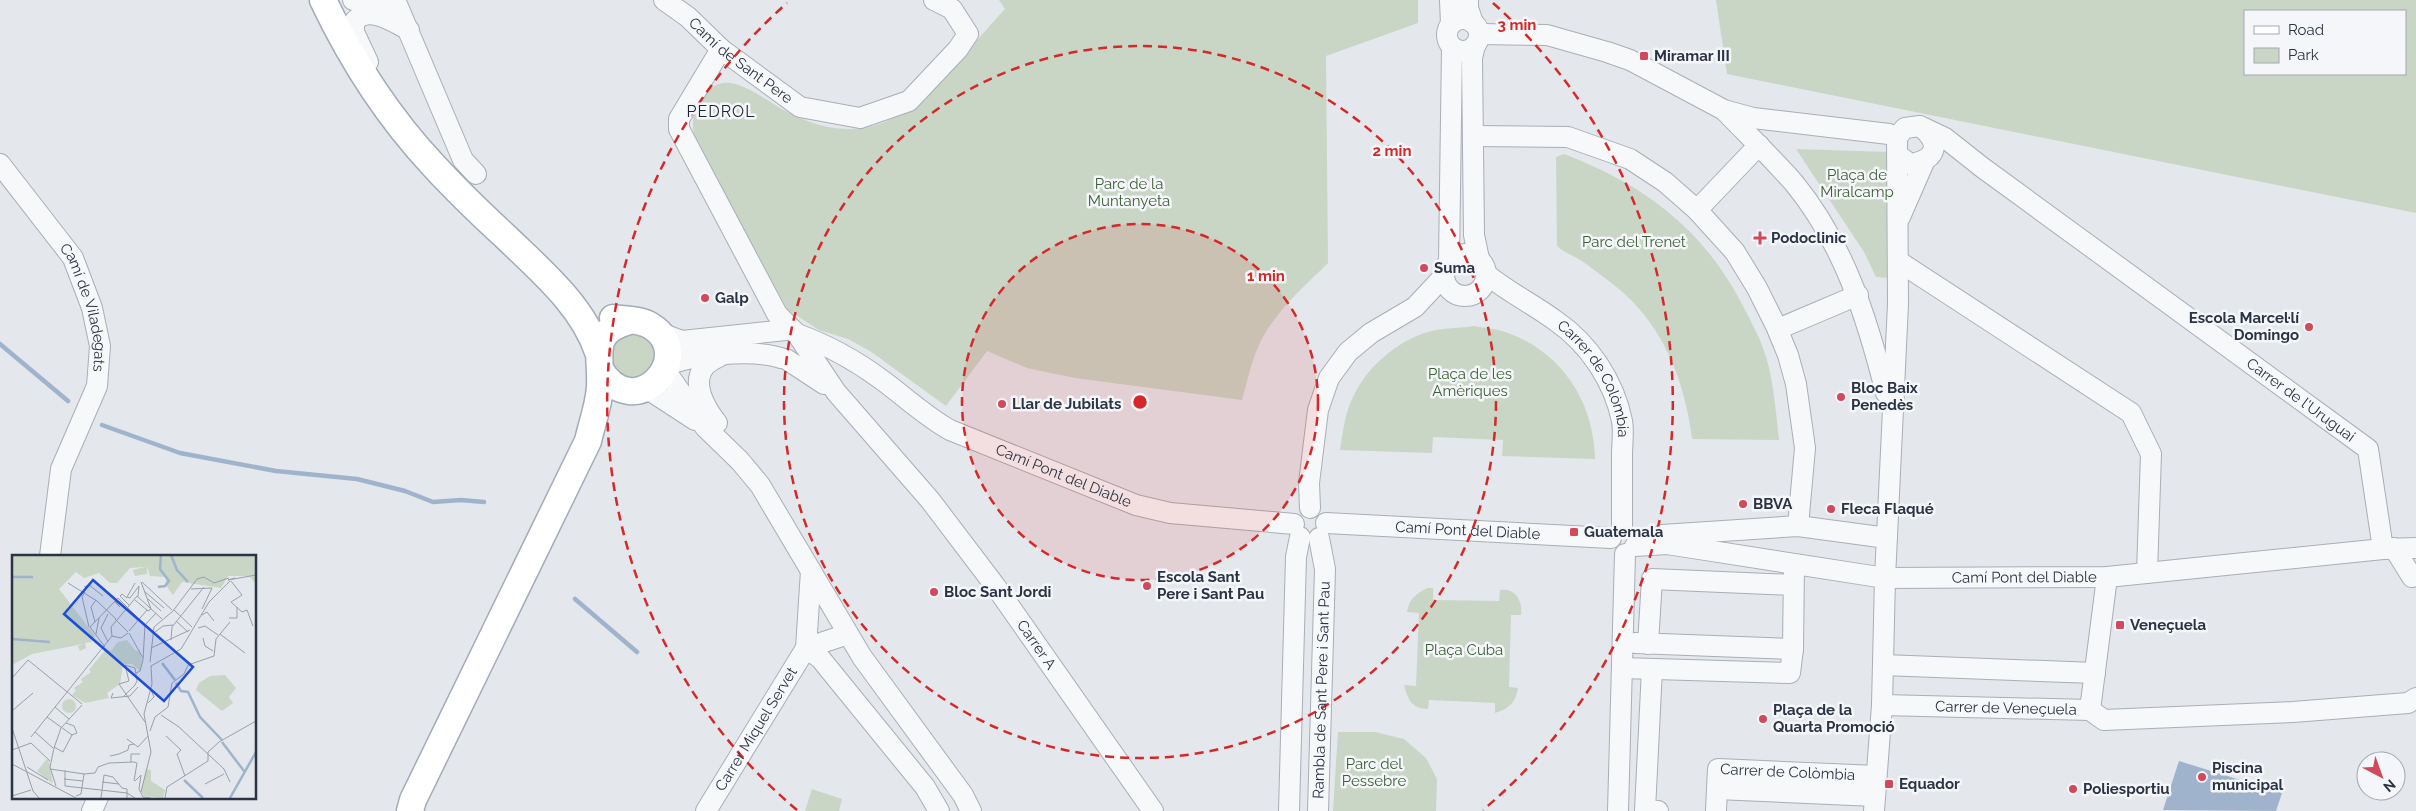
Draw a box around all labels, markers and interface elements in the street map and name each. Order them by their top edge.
legend [2244,10,2406,75]
street label: Camí de Sant Pere [685,14,796,108]
text: 3 min [1498,16,1536,34]
text: Road [2288,21,2324,39]
text: Park [2288,46,2319,64]
place label: Miramar III [1654,47,1730,65]
marker: Miramar III [1638,50,1650,62]
district label: PEDROL [687,102,755,121]
text: 2 min [1373,142,1411,160]
park label: Plaça de Miralcamp [1820,166,1894,201]
park label: Parc de la Muntanyeta [1088,175,1170,210]
place label: Podoclinic [1771,229,1847,247]
marker: Podoclinic [1753,231,1767,245]
park label: Parc del Trenet [1582,233,1686,251]
street label: Camí de Viladegats [56,240,109,372]
place label: Suma [1434,259,1475,277]
marker: Suma [1418,262,1430,274]
text: 1 min [1247,267,1285,285]
place label: Galp [715,289,749,307]
marker: Galp [699,292,711,304]
place label: Escola Marcel·lí Domingo [2189,309,2299,344]
street label: Carrer de Colòmbia [1554,316,1632,438]
marker: Escola Marcel·lí Domingo [2303,321,2315,333]
street label: Carrer de l'Uruguai [2243,354,2359,446]
park label: Plaça de les Amèriques [1428,365,1512,400]
place label: Bloc Baix Penedès [1851,379,1918,414]
marker: Bloc Baix Penedès [1835,391,1847,403]
centre of rings [1131,393,1149,411]
place label: Llar de Jubilats [1012,395,1121,413]
marker: Llar de Jubilats [996,398,1008,410]
street label: Camí Pont del Diable [993,440,1134,511]
place label: BBVA [1753,495,1793,513]
marker: BBVA [1737,498,1749,510]
place label: Fleca Flaqué [1841,500,1934,518]
marker: Fleca Flaqué [1825,503,1837,515]
street label: Camí Pont del Diable [1395,518,1541,543]
place label: Guatemala [1584,523,1664,541]
marker: Guatemala [1568,526,1580,538]
inset map [12,555,256,798]
place label: Escola Sant Pere i Sant Pau [1157,568,1264,603]
street label: Camí Pont del Diable [1952,568,2097,587]
marker: Escola Sant Pere i Sant Pau [1141,580,1153,592]
street label: Rambla de Sant Pere i Sant Pau [1309,581,1334,799]
place label: Bloc Sant Jordi [944,583,1051,601]
marker: Bloc Sant Jordi [928,586,940,598]
place label: Veneçuela [2130,616,2207,634]
street label: Carrer A [1013,617,1060,673]
marker: Veneçuela [2114,619,2126,631]
park label: Plaça Cuba [1425,641,1503,659]
street label: Carrer Miquel Servet [711,664,801,794]
street label: Carrer de Veneçuela [1935,697,2077,719]
place label: Plaça de la Quarta Promoció [1773,701,1895,736]
marker: Plaça de la Quarta Promoció [1757,713,1769,725]
north arrow [2356,751,2406,801]
park label: Parc del Pessebre [1342,755,1406,790]
place label: Piscina municipal [2212,759,2284,794]
street label: Carrer de Colòmbia [1720,760,1856,784]
marker: Piscina municipal [2196,771,2208,783]
place label: Equador [1899,775,1960,793]
text: N [2380,776,2399,795]
marker: Equador [1883,778,1895,790]
place label: Poliesportiu [2083,780,2170,798]
marker: Poliesportiu [2067,783,2079,795]

